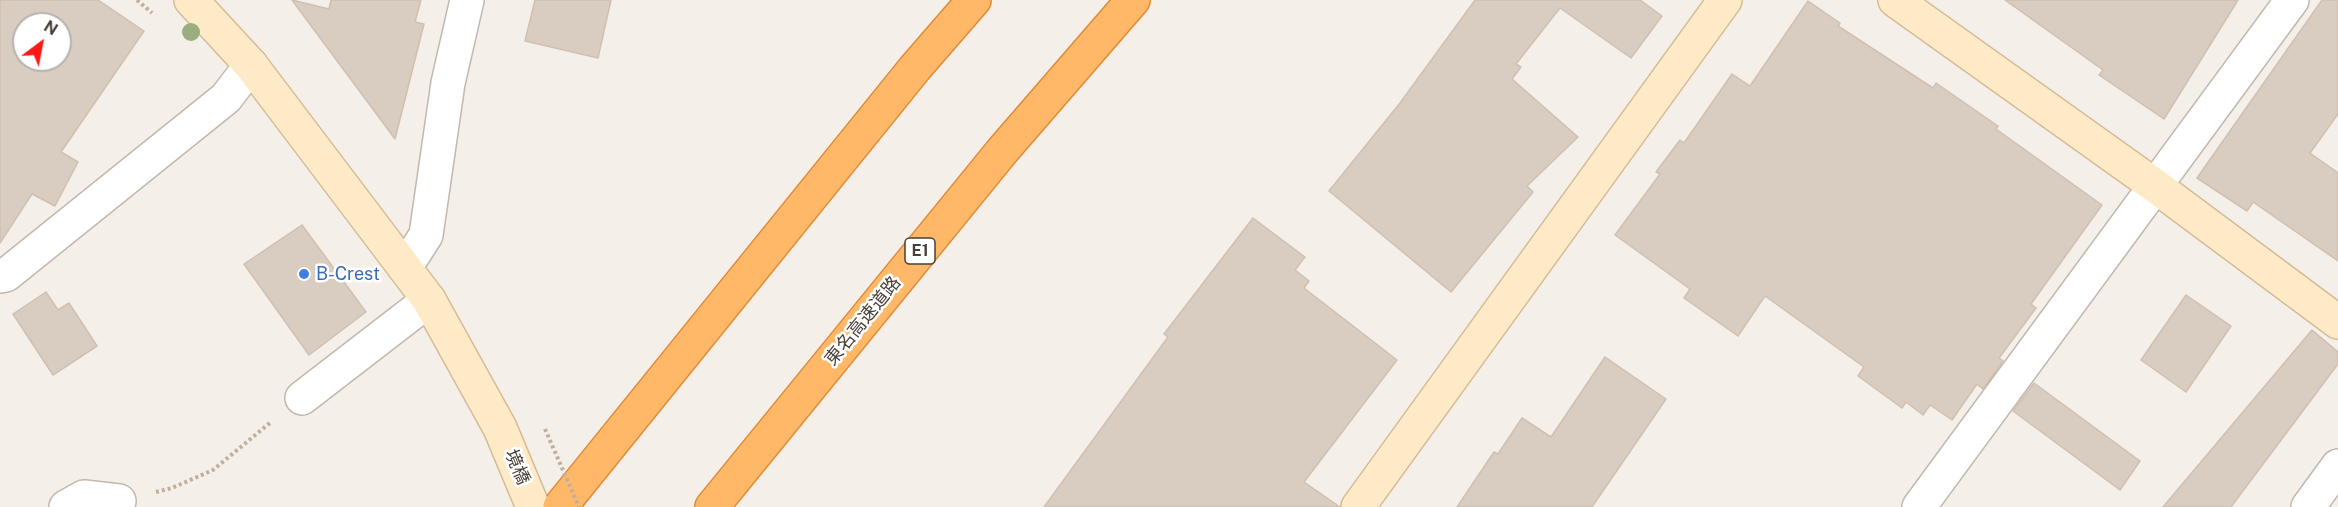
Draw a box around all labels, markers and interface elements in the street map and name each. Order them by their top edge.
north arrow [12,12,72,72]
text: N [40,17,61,39]
road number: E1 [905,238,935,264]
place label: B-Crest [316,263,380,285]
marker: B-Crest [297,267,311,281]
street label: 東名高速道路 [821,272,905,370]
street label: 境橋 [500,446,534,488]

